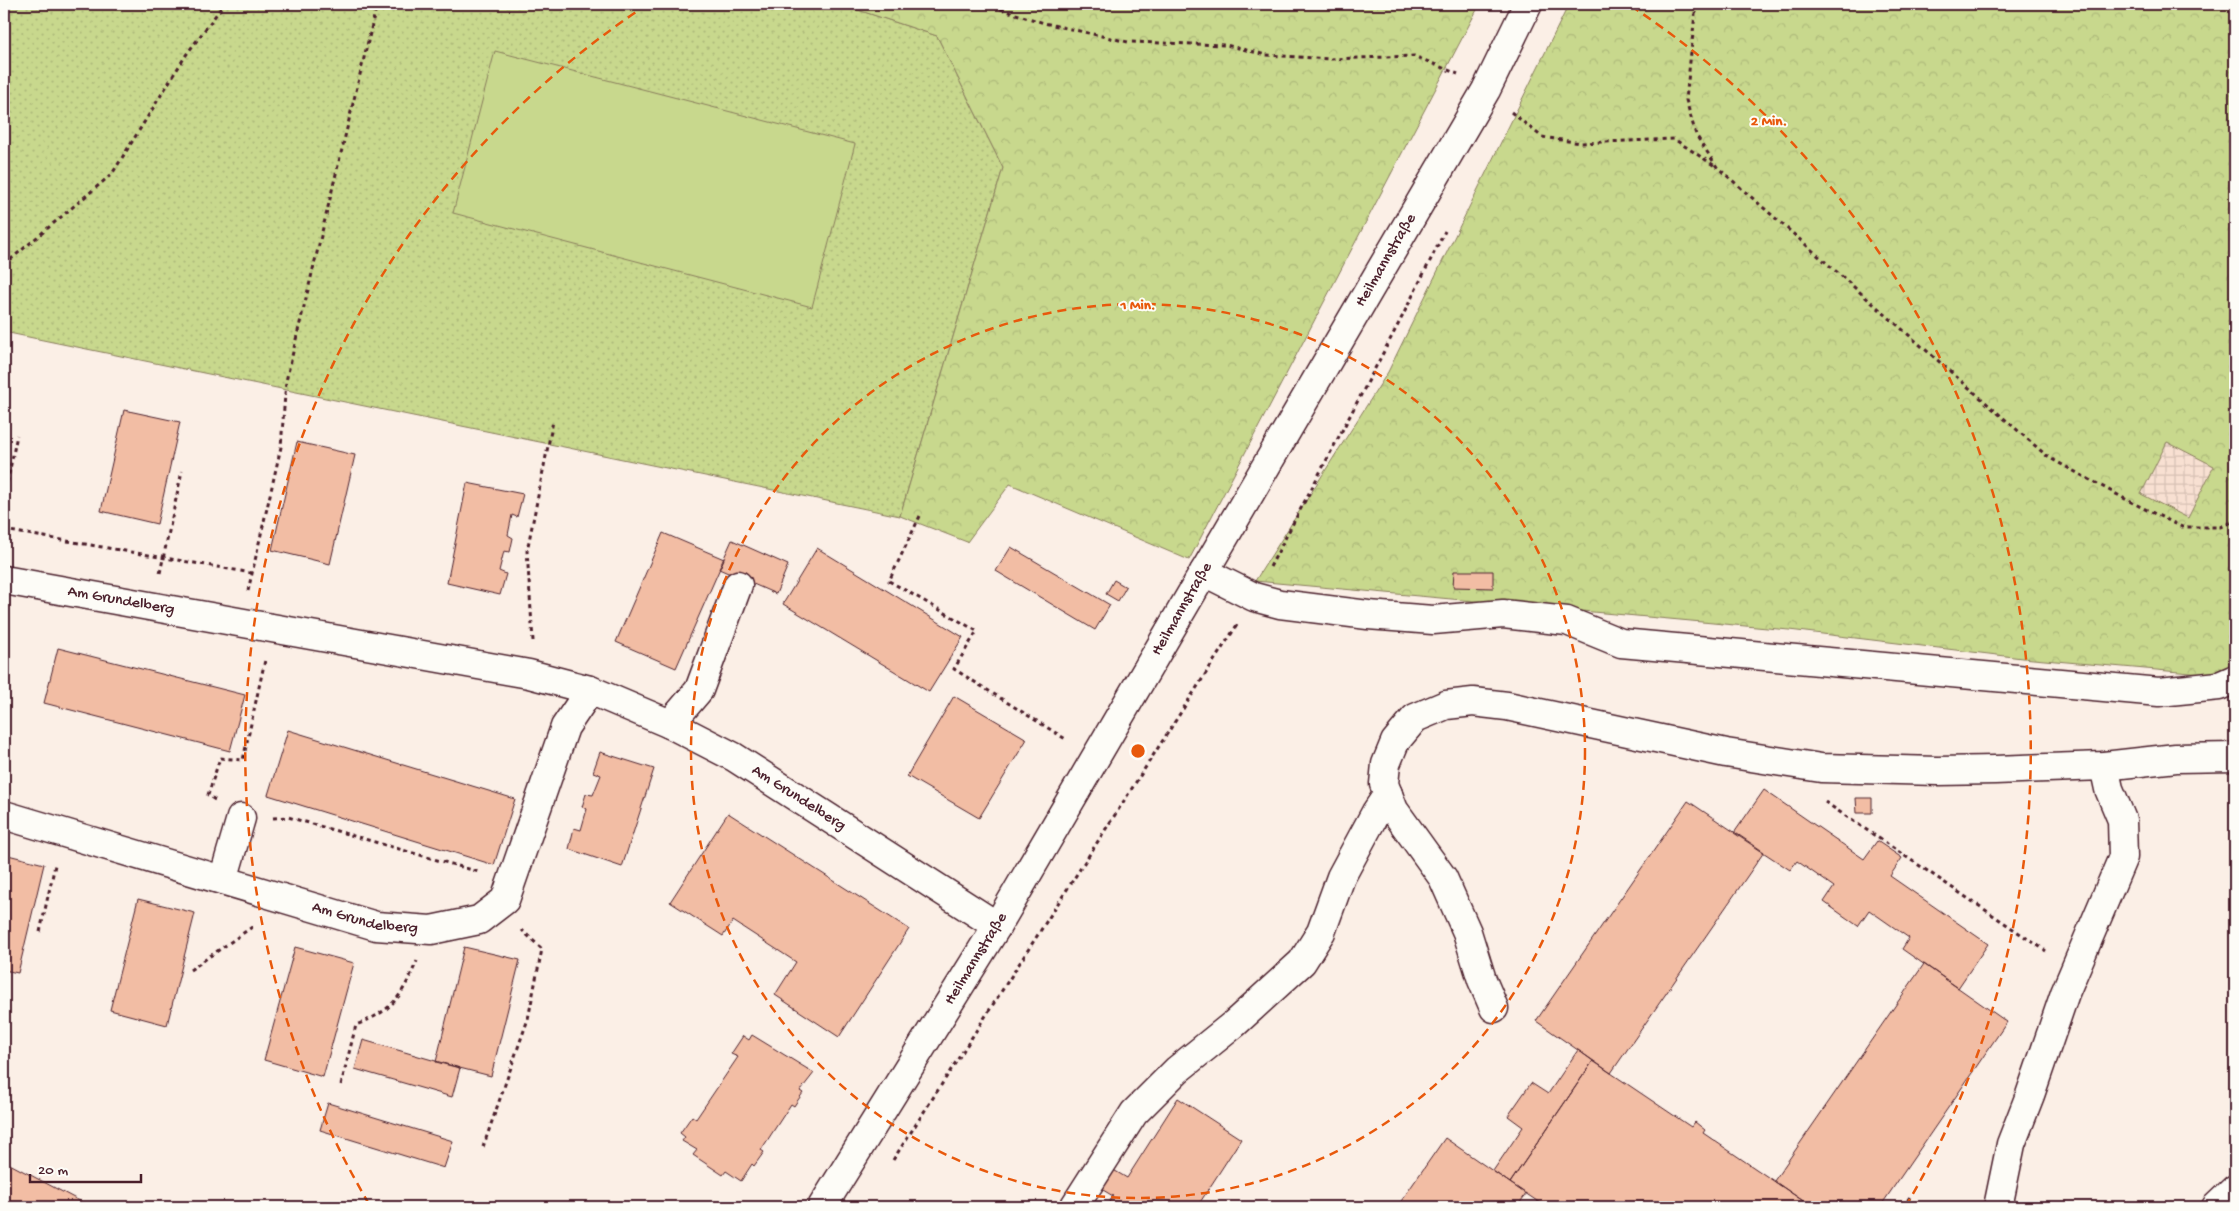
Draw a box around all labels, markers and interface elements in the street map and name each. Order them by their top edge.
text: 2 Min. [1751,113,1787,131]
street label: Heilmannstraße [1352,210,1421,311]
text: 1 Min. [1119,297,1156,315]
street label: Heilmannstraße [1148,559,1217,659]
street label: Am Grundelberg [66,582,176,620]
centre of rings [1129,742,1147,760]
street label: Am Grundelberg [748,761,849,836]
street label: Am Grundelberg [310,898,418,939]
street label: Heilmannstraße [941,909,1012,1009]
scale bar [30,1151,141,1183]
text: 20 m [38,1162,68,1180]

